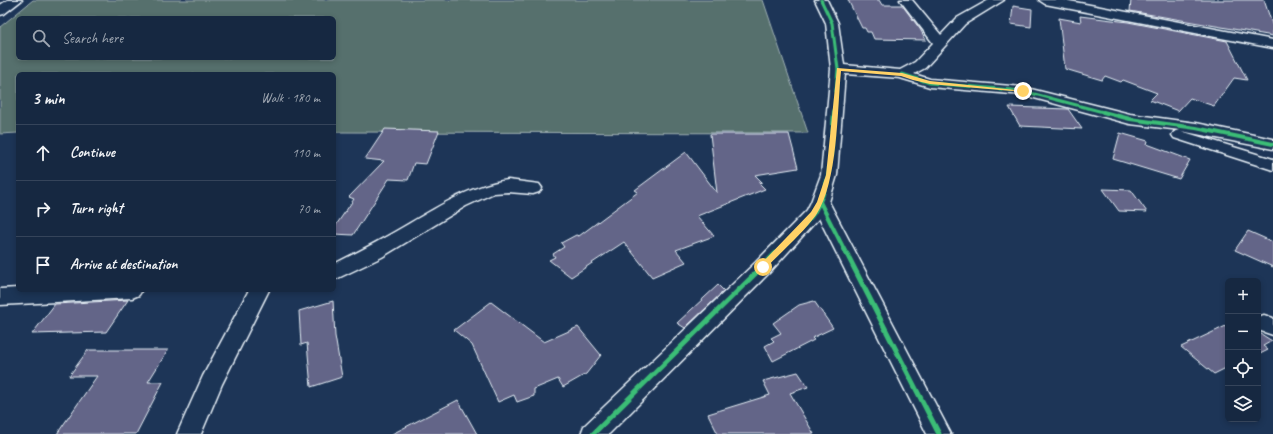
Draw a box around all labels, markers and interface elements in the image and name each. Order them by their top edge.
search box [16,16,336,60]
icon: search [30,27,52,49]
text: Search here [62,29,123,48]
route end [1014,82,1032,100]
text: 3 min [32,88,65,109]
text: Walk · 180 m [261,90,320,106]
icon: ahead [32,142,54,164]
text: Continue [70,143,115,162]
text: 110 m [292,145,320,161]
icon: right [32,198,54,220]
text: Turn right [70,199,123,218]
text: 70 m [298,201,320,217]
icon: arrive [32,254,54,276]
text: Arrive at destination [70,255,177,274]
route start [754,258,772,276]
map controls [1225,278,1261,422]
button: + [1225,278,1261,314]
button: − [1225,314,1261,350]
button: locate [1225,350,1261,386]
button: layers [1225,386,1261,422]

